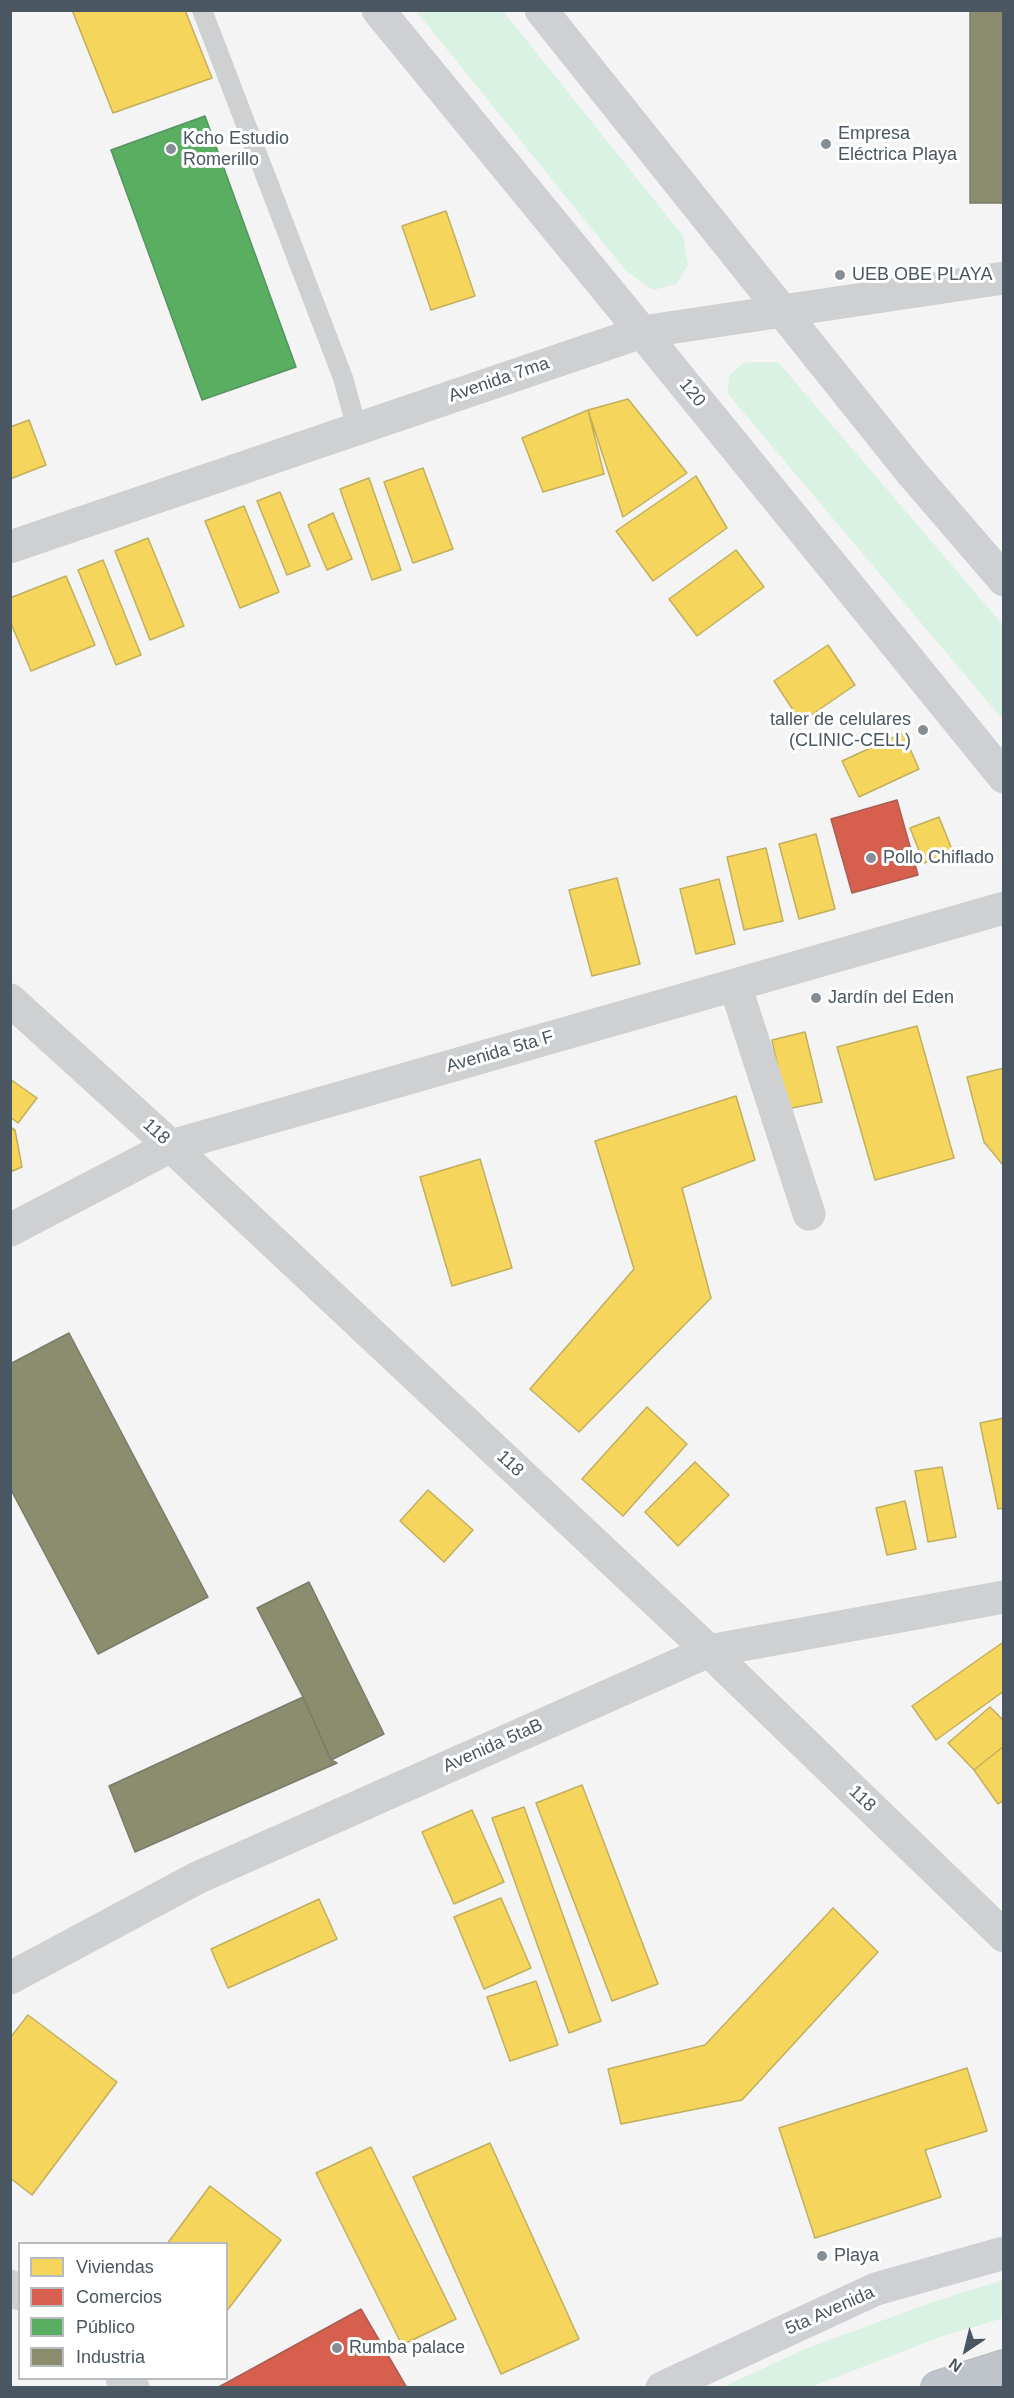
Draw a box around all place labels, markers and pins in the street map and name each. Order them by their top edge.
place label: Empresa Eléctrica Playa [838,123,957,166]
place label: Kcho Estudio Romerillo [183,128,289,170]
marker: Empresa Eléctrica Playa [819,137,833,151]
marker: Kcho Estudio Romerillo [164,142,178,156]
place label: UEB OBE PLAYA [852,264,992,286]
marker: UEB OBE PLAYA [833,268,847,282]
place label: taller de celulares (CLINIC-CELL) [770,709,911,752]
marker: taller de celulares (CLINIC-CELL) [916,723,930,737]
place label: Pollo Chiflado [883,847,994,869]
marker: Pollo Chiflado [864,851,878,865]
place label: Jardín del Eden [828,987,954,1009]
marker: Jardín del Eden [809,991,823,1005]
place label: Playa [834,2245,879,2267]
marker: Playa [815,2249,829,2263]
place label: Rumba palace [349,2337,465,2359]
marker: Rumba palace [330,2341,344,2355]

